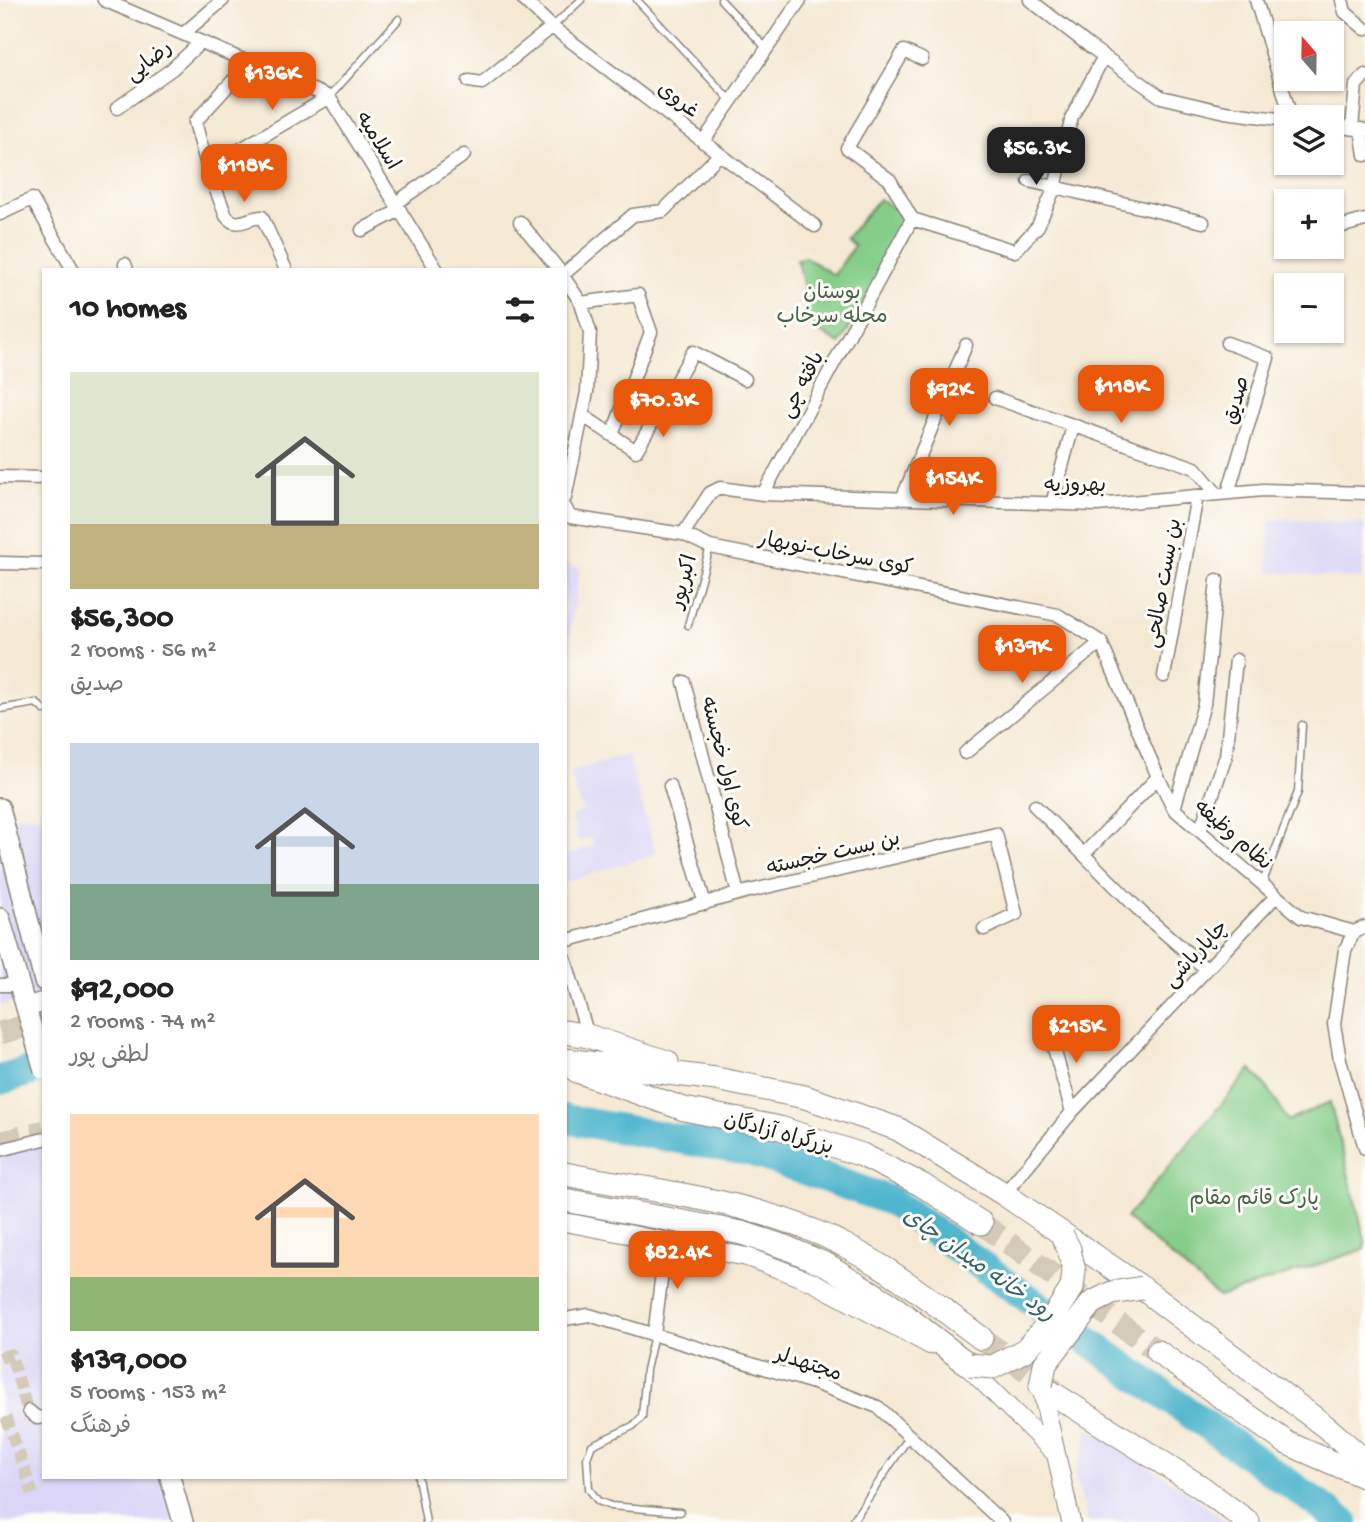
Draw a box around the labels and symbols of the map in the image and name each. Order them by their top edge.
north arrow [1274,21,1344,91]
street label: رضایی [122,37,178,89]
pin: $136K [223,52,321,112]
street label: غروی [651,78,703,126]
street label: اسلامیه [348,108,404,176]
pin: $56.3K [979,128,1093,187]
pin: $118K [195,144,293,204]
park label: بوستان محله سرخاب [776,282,888,331]
street label: بافته چی [776,348,832,423]
pin: $118K [1072,366,1170,425]
pin: $92K [908,368,990,428]
street label: صدیق [1220,374,1257,428]
pin: $70.3K [606,380,720,439]
pin: $154K [904,458,1002,517]
street label: بهروزیه [1044,475,1106,500]
street label: بن بست صالحی [1142,517,1189,650]
street label: کوی سرخاب-نوبهار [755,528,915,583]
street label: اکبرپور [665,552,705,614]
pin: $139K [973,626,1071,685]
street label: کوی اول خجسته [693,695,750,833]
street label: نظام وظیفه [1188,796,1276,877]
street label: بن بست خجسته [765,828,903,883]
street label: چاپارباشی [1160,916,1235,994]
pin: $215K [1027,1006,1125,1065]
street label: بزرگراه آزادگان [721,1106,836,1162]
park label: پارک قائم مقام [1189,1188,1319,1213]
water label: رود خانه میدان چای [896,1203,1060,1329]
pin: $82.4K [620,1232,734,1291]
street label: مجتهدلر [770,1343,844,1389]

